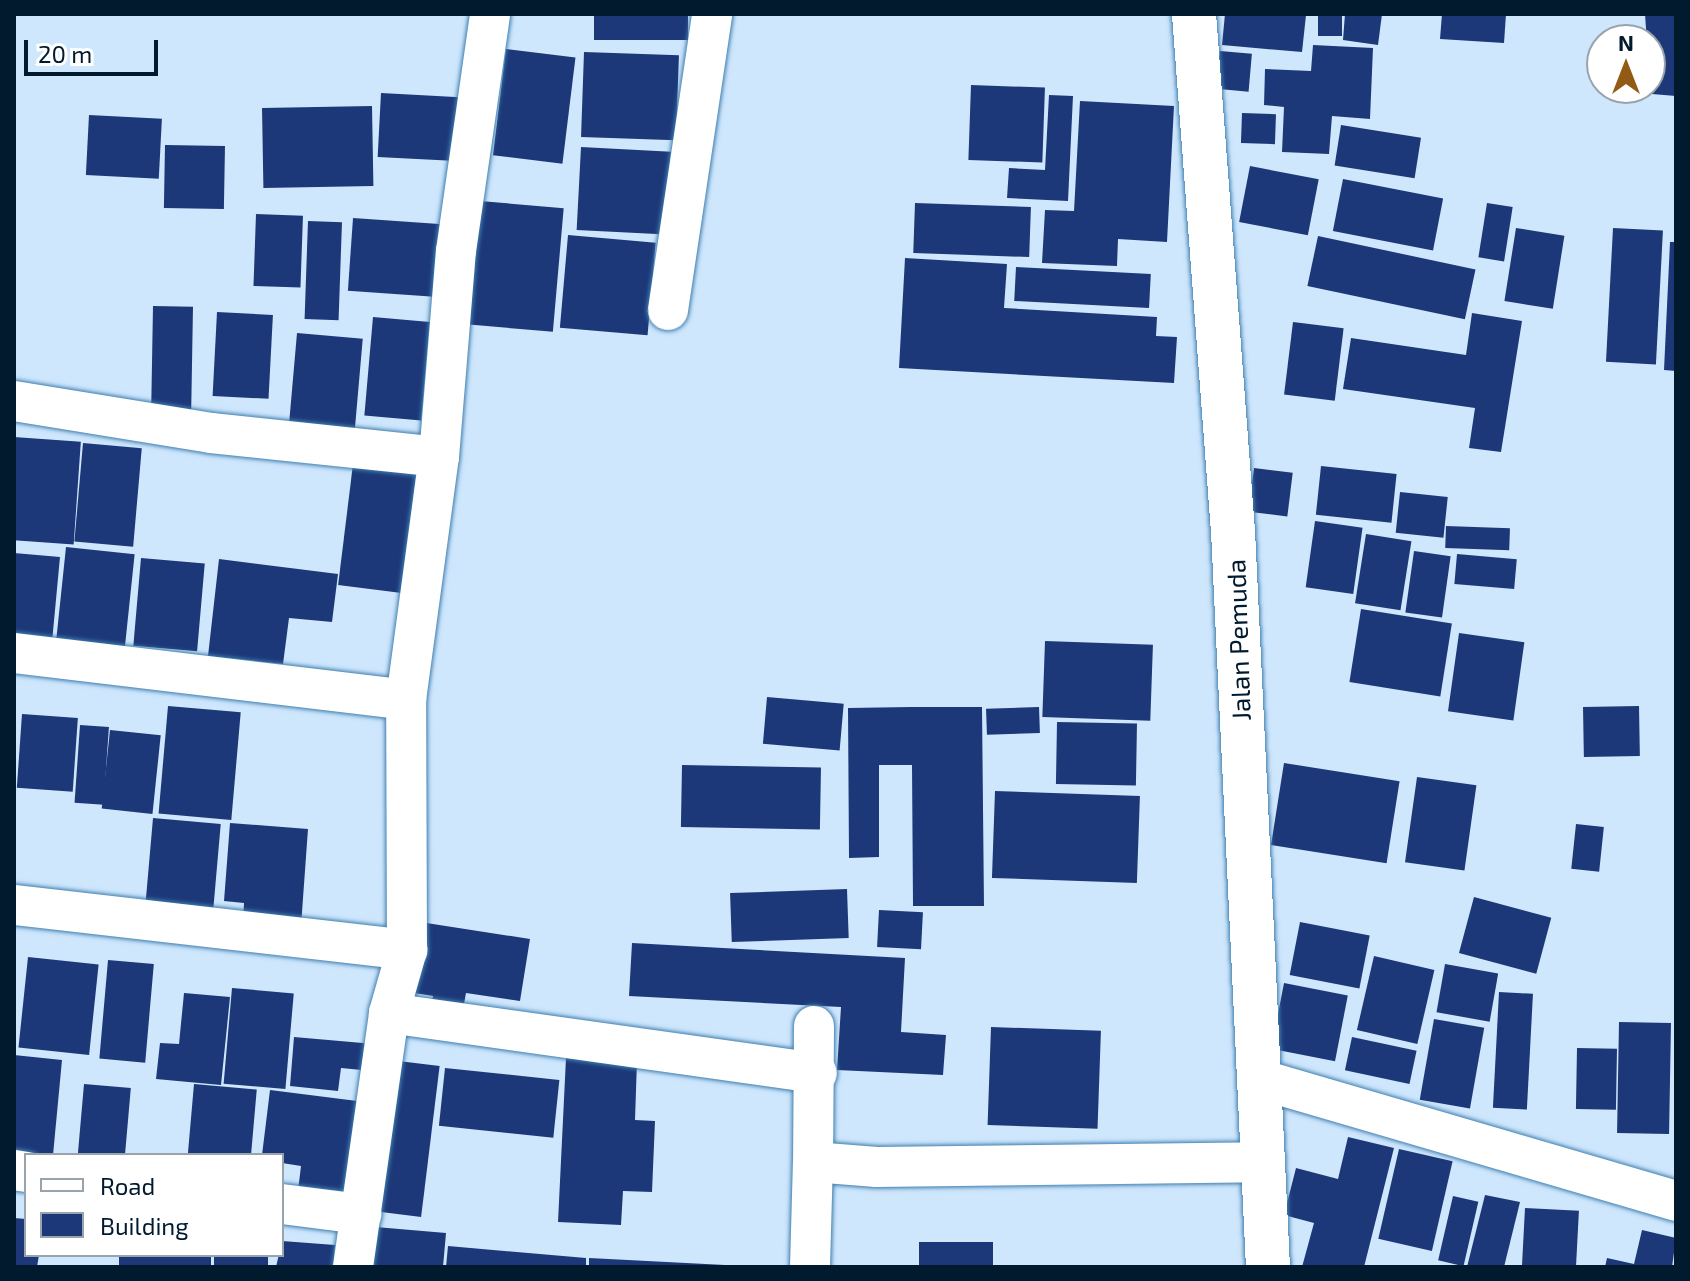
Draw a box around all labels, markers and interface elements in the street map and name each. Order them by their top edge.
scale bar [28,24,162,74]
north arrow [1586,24,1666,104]
text: N [1618,29,1634,55]
text: 20 m [38,39,92,68]
street label: Jalan Pemuda [1220,559,1256,721]
legend [24,1153,284,1257]
text: Road [100,1171,155,1200]
text: Building [100,1211,189,1240]

